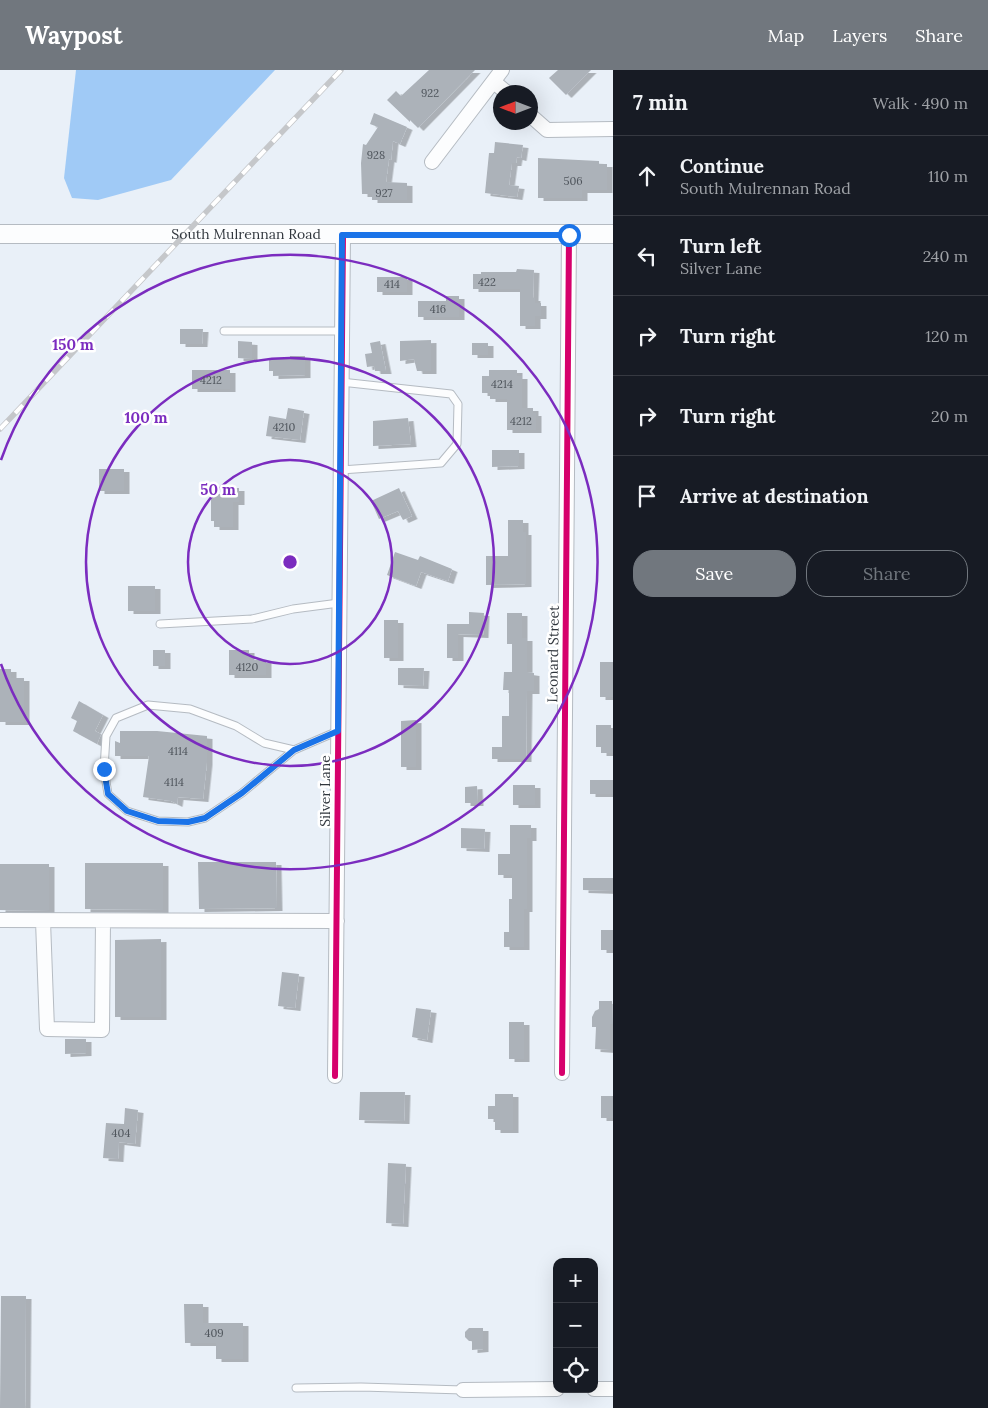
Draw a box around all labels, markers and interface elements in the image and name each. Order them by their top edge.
text: Waypost [25,20,123,51]
text: Map [768,24,804,47]
text: Layers [832,24,887,47]
text: Share [915,24,963,47]
north arrow [493,85,538,130]
house number: 922 [421,86,439,100]
text: 7 min [633,89,688,116]
text: Walk · 490 m [873,93,968,113]
house number: 928 [367,148,385,162]
text: Continue [680,154,764,178]
icon: ahead [633,162,661,190]
text: 110 m [928,166,968,186]
house number: 506 [563,174,583,188]
text: South Mulrennan Road [680,178,851,198]
house number: 927 [375,186,393,200]
route start [558,224,581,247]
street label: South Mulrennan Road [171,225,321,243]
text: Turn left [680,234,761,258]
icon: left [633,242,661,270]
text: 240 m [923,246,968,266]
text: Silver Lane [680,258,762,278]
house number: 422 [478,275,496,289]
house number: 414 [384,277,400,291]
house number: 416 [430,302,446,316]
icon: right [633,322,661,350]
text: Turn right [680,324,776,348]
text: 120 m [925,326,968,346]
text: 150 m [52,335,94,354]
house number: 4212 [200,373,222,387]
house number: 4214 [491,377,513,391]
icon: right [633,402,661,430]
text: Turn right [680,404,776,428]
text: 20 m [931,406,968,426]
text: 100 m [125,408,168,427]
house number: 4212 [510,414,532,428]
house number: 4210 [273,420,296,434]
text: 50 m [200,480,236,499]
icon: arrive [633,482,661,510]
text: Arrive at destination [680,484,869,508]
button: Save [633,550,796,597]
button: Share [806,550,968,597]
centre of rings [281,553,299,571]
street label: Leonard Street [543,605,563,703]
house number: 4120 [236,660,259,674]
house number: 4114 [168,744,188,758]
street label: Silver Lane [316,755,334,827]
route end [93,758,116,781]
house number: 4114 [164,775,184,789]
house number: 404 [112,1126,130,1140]
map controls [553,1258,598,1393]
button: + [553,1258,598,1303]
button: − [553,1303,598,1348]
house number: 409 [204,1326,224,1340]
button: locate [553,1348,598,1393]

